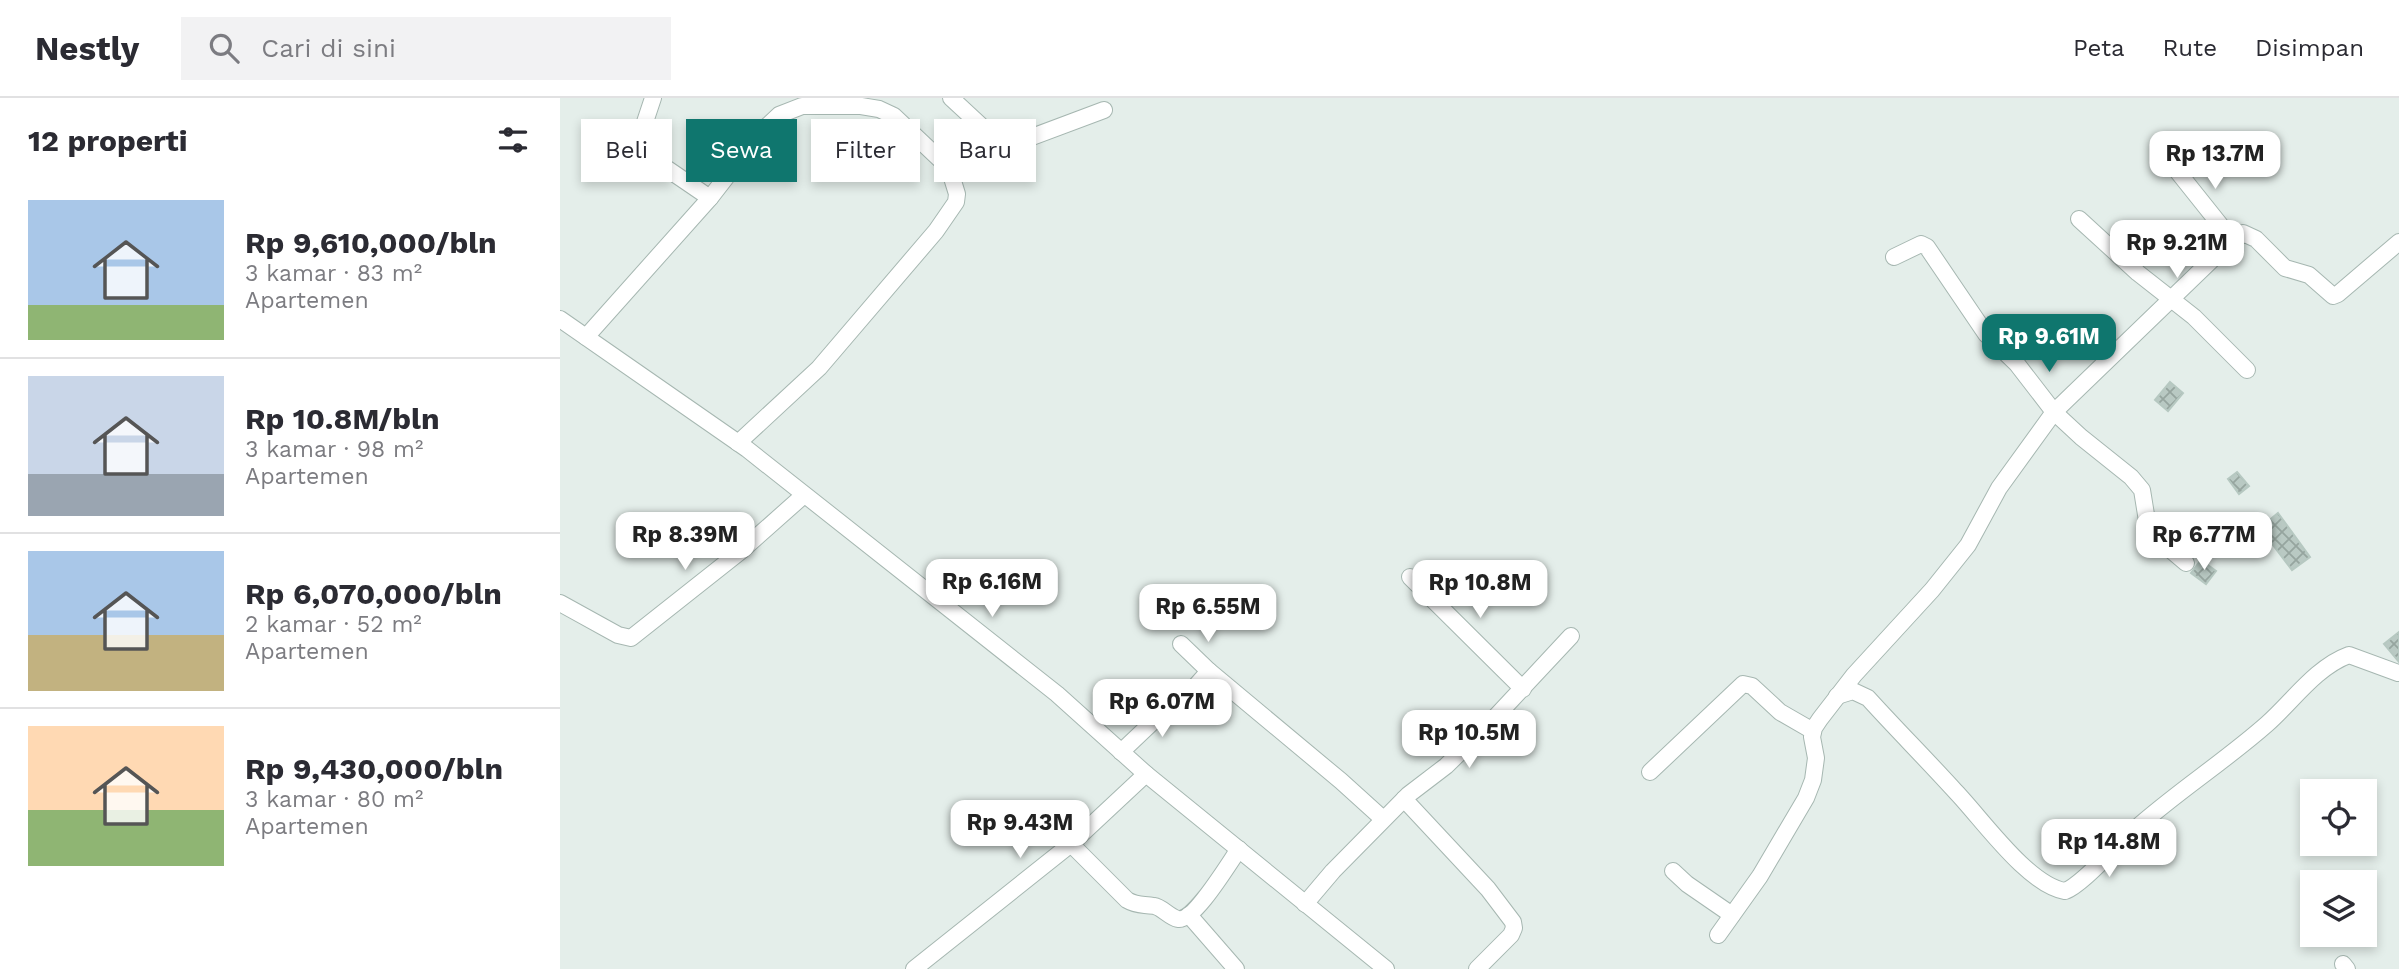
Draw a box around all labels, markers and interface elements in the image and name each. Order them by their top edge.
search box [181,17,671,80]
text: Nestly [35,29,139,68]
icon: search [205,29,243,67]
text: Cari di sini [261,33,396,63]
text: Peta [2073,34,2125,62]
text: Rute [2163,34,2217,62]
text: Disimpan [2255,34,2364,62]
chip: Beli [581,119,672,182]
chip: Sewa [686,119,797,182]
chip: Filter [811,119,920,182]
chip: Baru [934,119,1036,182]
icon: filters [494,121,532,159]
text: 12 properti [28,123,187,158]
pin: Rp 13.7M [2143,132,2287,191]
text: Rp 13.7M [2165,140,2265,167]
pin: Rp 9.21M [2105,220,2249,280]
text: Rp 9,610,000/bln [245,225,497,260]
icon: home [84,228,168,312]
text: Rp 9.21M [2126,229,2228,256]
text: 3 kamar · 83 m² [245,260,422,287]
text: Apartemen [245,287,369,314]
pin: Rp 9.61M [1977,314,2121,374]
text: Rp 9.61M [1998,323,2100,350]
text: Rp 10.8M/bln [245,401,440,436]
icon: home [84,404,168,488]
text: 3 kamar · 98 m² [245,436,423,463]
text: Apartemen [245,463,369,490]
pin: Rp 8.39M [613,512,757,572]
pin: Rp 6.77M [2132,512,2276,572]
text: Rp 8.39M [632,521,738,548]
text: Rp 6.77M [2152,521,2256,548]
pin: Rp 6.16M [920,560,1064,619]
pin: Rp 10.8M [1408,560,1552,620]
text: Rp 6.16M [942,568,1042,595]
text: Rp 10.8M [1428,569,1532,596]
text: Rp 6,070,000/bln [245,576,502,611]
icon: home [84,579,168,663]
pin: Rp 6.55M [1136,584,1280,644]
text: Rp 6.55M [1155,593,1261,620]
text: 2 kamar · 52 m² [245,611,422,638]
text: Apartemen [245,638,369,665]
pin: Rp 6.07M [1090,680,1234,739]
text: Rp 6.07M [1109,688,1215,715]
pin: Rp 10.5M [1397,710,1541,770]
text: Rp 10.5M [1418,719,1520,746]
text: Rp 9,430,000/bln [245,751,503,786]
icon: home [84,754,168,838]
map controls [2300,779,2377,947]
button: locate [2300,779,2377,856]
text: 3 kamar · 80 m² [245,786,423,813]
pin: Rp 9.43M [948,800,1092,860]
text: Rp 9.43M [967,809,1073,836]
text: Apartemen [245,813,369,840]
pin: Rp 14.8M [2037,820,2181,879]
text: Rp 14.8M [2057,828,2161,855]
button: layers [2300,870,2377,947]

